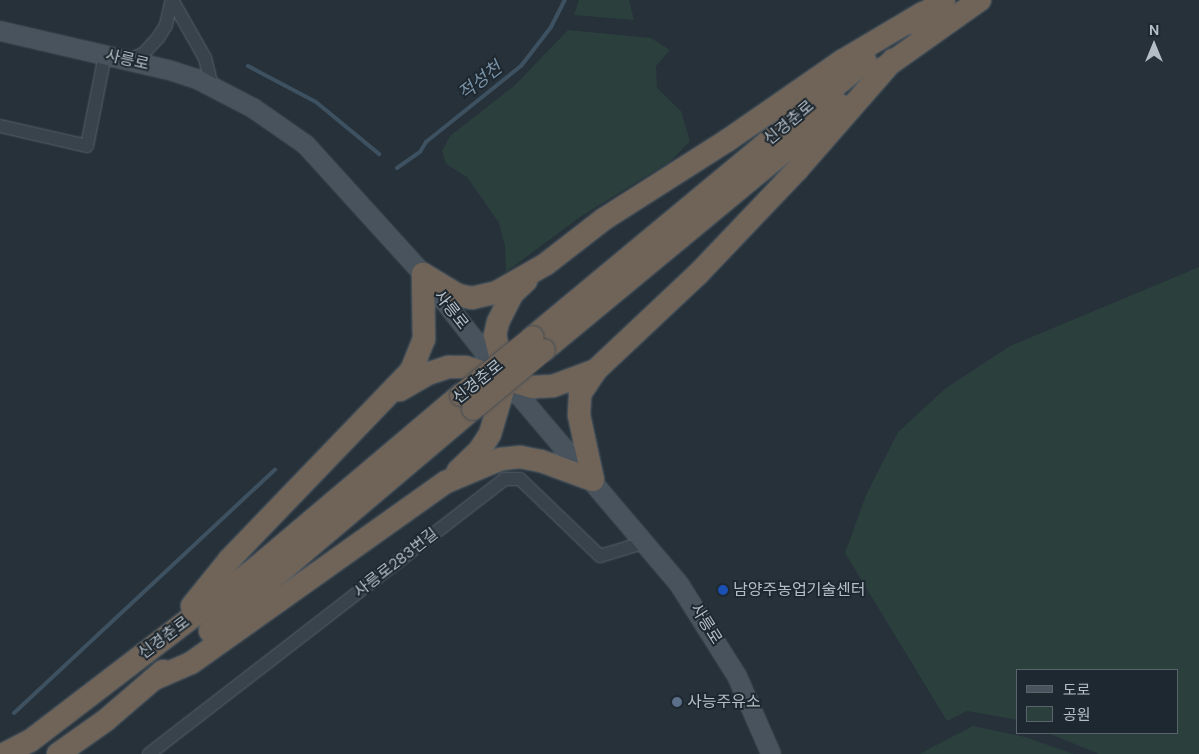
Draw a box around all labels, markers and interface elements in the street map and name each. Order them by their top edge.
north arrow [1129,20,1179,70]
text: N [1149,21,1159,39]
street label: 사릉로 [103,46,151,74]
water label: 적성천 [454,57,506,105]
street label: 신경춘로 [760,97,818,149]
street label: 사릉로 [430,287,472,333]
street label: 신경춘로 [449,356,507,408]
street label: 사릉로283번길 [350,524,442,602]
place label: 남양주농업기술센터 [733,580,865,600]
marker: 남양주농업기술센터 [717,584,729,596]
street label: 사릉로 [686,600,726,648]
street label: 신경춘로 [135,613,193,663]
legend [1016,669,1179,734]
text: 도로 [1063,680,1091,700]
place label: 사능주유소 [687,692,761,712]
marker: 사능주유소 [671,696,683,708]
text: 공원 [1063,705,1091,725]

